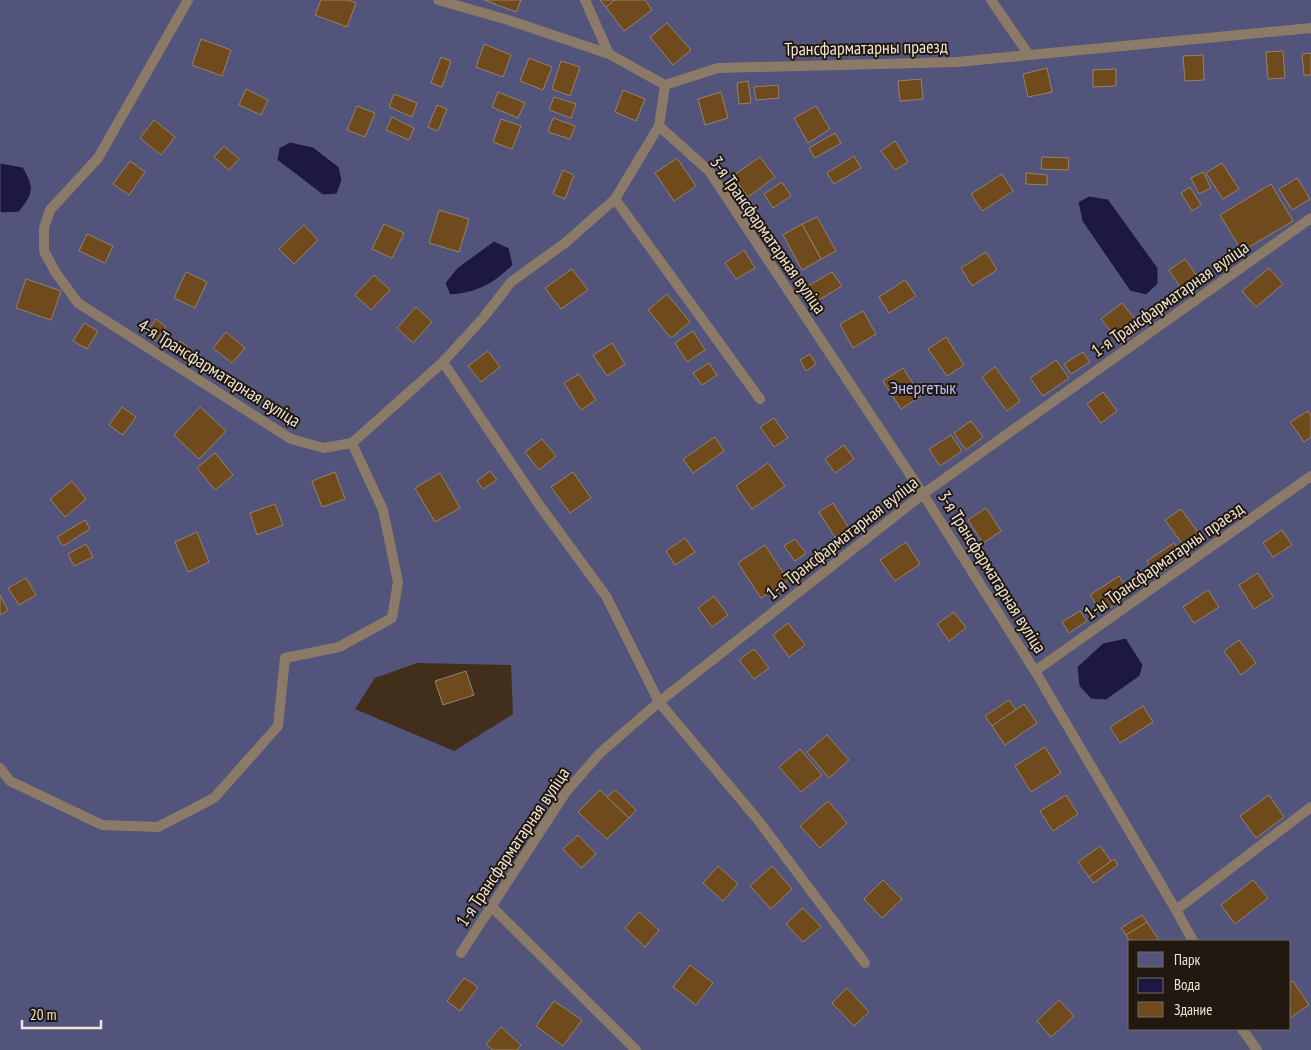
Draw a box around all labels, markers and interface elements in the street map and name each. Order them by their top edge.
street label: Трансфарматарны праезд [784,35,948,60]
street label: 3-я Трансфарматарная вуліца [705,151,832,318]
street label: 1-я Трансфарматарная вуліца [1086,235,1253,362]
street label: 4-я Трансфарматарная вуліца [134,313,305,432]
park label: Энергетык [890,376,956,399]
street label: 1-я Трансфарматарная вуліца [761,471,923,604]
street label: 3-я Трансфарматарная вуліца [933,486,1052,657]
street label: 1-ы Трансфарматарны праезд [1079,497,1248,624]
street label: 1-я Трансфарматарная вуліца [451,763,574,931]
legend [1128,940,1291,1030]
text: Парк [1174,950,1200,969]
text: Вода [1174,975,1200,994]
scale bar [22,998,101,1030]
text: Здание [1174,1000,1212,1019]
text: 20 m [30,1005,56,1024]

